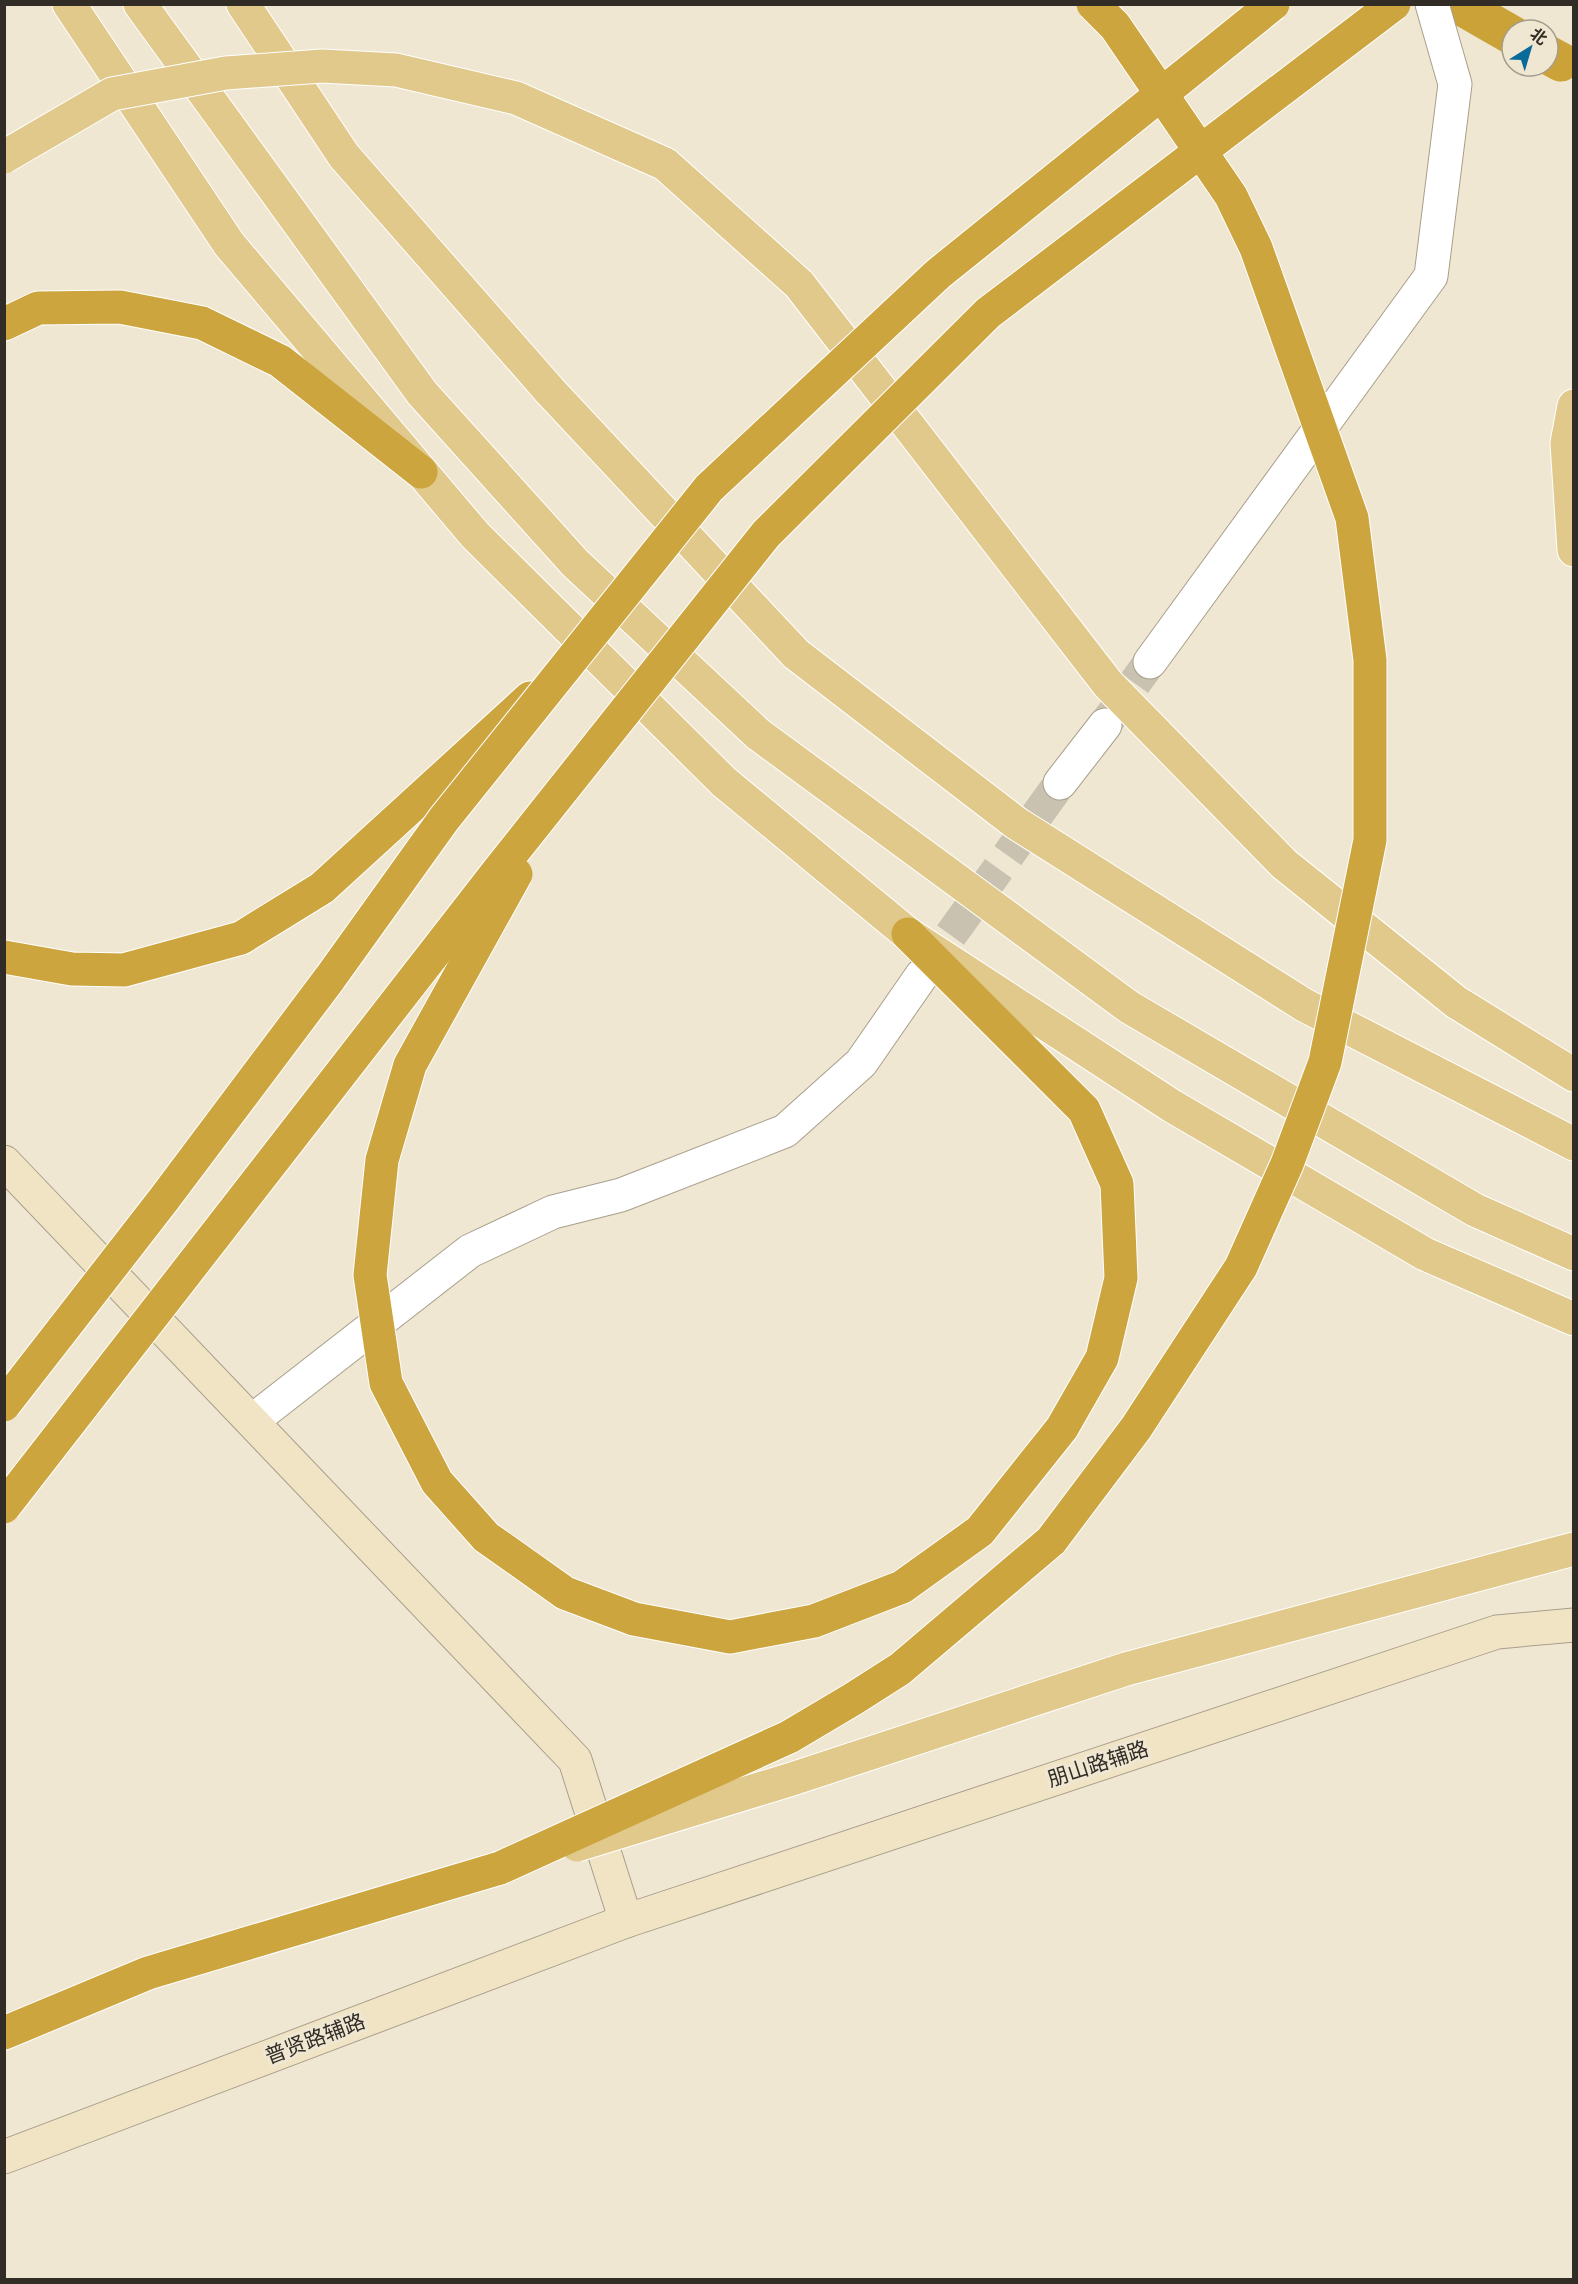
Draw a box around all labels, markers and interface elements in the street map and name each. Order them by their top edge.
north arrow [1500,18,1560,78]
text: 北 [1527,23,1551,49]
street label: 朋山路辅路 [1044,1735,1152,1792]
street label: 普贤路辅路 [261,2008,368,2069]

